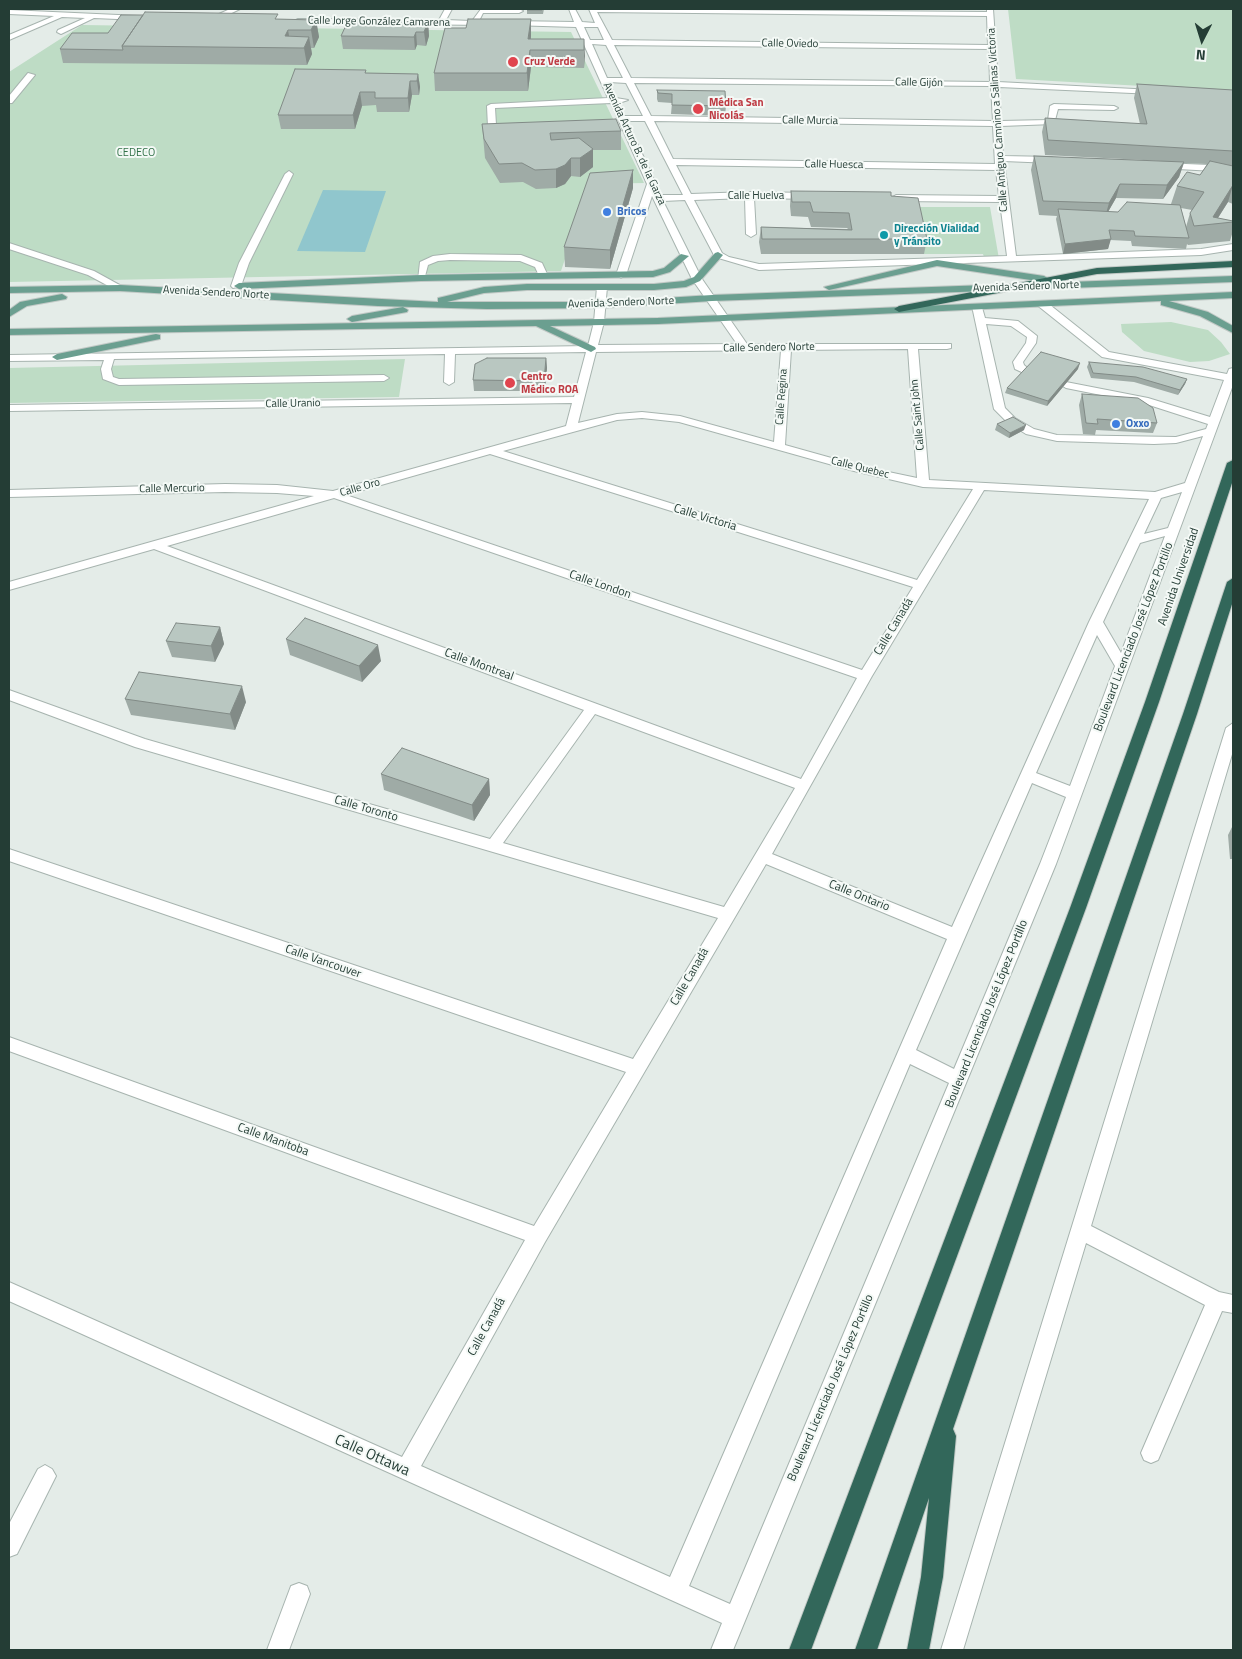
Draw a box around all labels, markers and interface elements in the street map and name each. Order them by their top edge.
street label: Calle Jorge González Camarena [308,14,450,30]
north arrow [1177,15,1227,65]
street label: Calle Antiguo Camnino a Salinas Victoria [985,28,1011,212]
street label: Calle Oviedo [762,37,818,51]
text: N [1195,45,1206,66]
marker: Cruz Verde [506,55,520,69]
place label: Cruz Verde [524,55,575,69]
street label: Calle Gijón [895,76,943,90]
street label: Avenida Arturo B. de la Garza [600,81,668,207]
place label: Médica San Nicolás [709,96,763,122]
marker: Médica San Nicolás [691,102,705,116]
street label: Calle Murcia [782,114,838,128]
park label: CEDECO [117,146,155,160]
street label: Calle Huesca [804,158,864,172]
street label: Calle Huelva [728,189,784,203]
place label: Bricos [617,205,647,219]
marker: Bricos [601,206,613,218]
place label: Dirección Vialidad y Tránsito [894,222,979,248]
marker: Dirección Vialidad y Tránsito [878,229,890,241]
street label: Avenida Sendero Norte [973,279,1079,295]
street label: Avenida Sendero Norte [163,284,269,302]
street label: Avenida Sendero Norte [568,295,674,311]
street label: Calle Sendero Norte [723,341,815,355]
street label: Calle Regina [773,368,791,426]
place label: Centro Médico ROA [521,370,578,396]
marker: Centro Médico ROA [503,376,517,390]
street label: Calle Saint John [908,379,928,451]
street label: Calle Uranio [265,397,321,411]
place label: Oxxo [1126,417,1149,431]
marker: Oxxo [1110,418,1122,430]
street label: Calle Quebec [830,454,890,482]
street label: Calle Oro [338,476,382,500]
street label: Calle Mercurio [139,482,205,496]
street label: Calle Victoria [672,502,738,534]
street label: Avenida Universidad [1156,526,1202,628]
street label: Boulevard Licenciado José López Portillo [1091,540,1177,734]
street label: Calle London [567,568,633,602]
street label: Calle Canadá [871,596,917,658]
street label: Calle Montreal [442,646,516,684]
street label: Calle Toronto [332,793,400,825]
street label: Calle Ontario [826,877,892,915]
street label: Boulevard Licenciado José López Portillo [943,918,1031,1110]
street label: Calle Vancouver [283,942,363,982]
street label: Calle Canadá [668,946,712,1008]
street label: Calle Manitoba [235,1120,311,1160]
street label: Boulevard Licenciado José López Portillo [785,1292,877,1484]
street label: Calle Canadá [465,1295,509,1359]
street label: Calle Ottawa [332,1431,412,1481]

